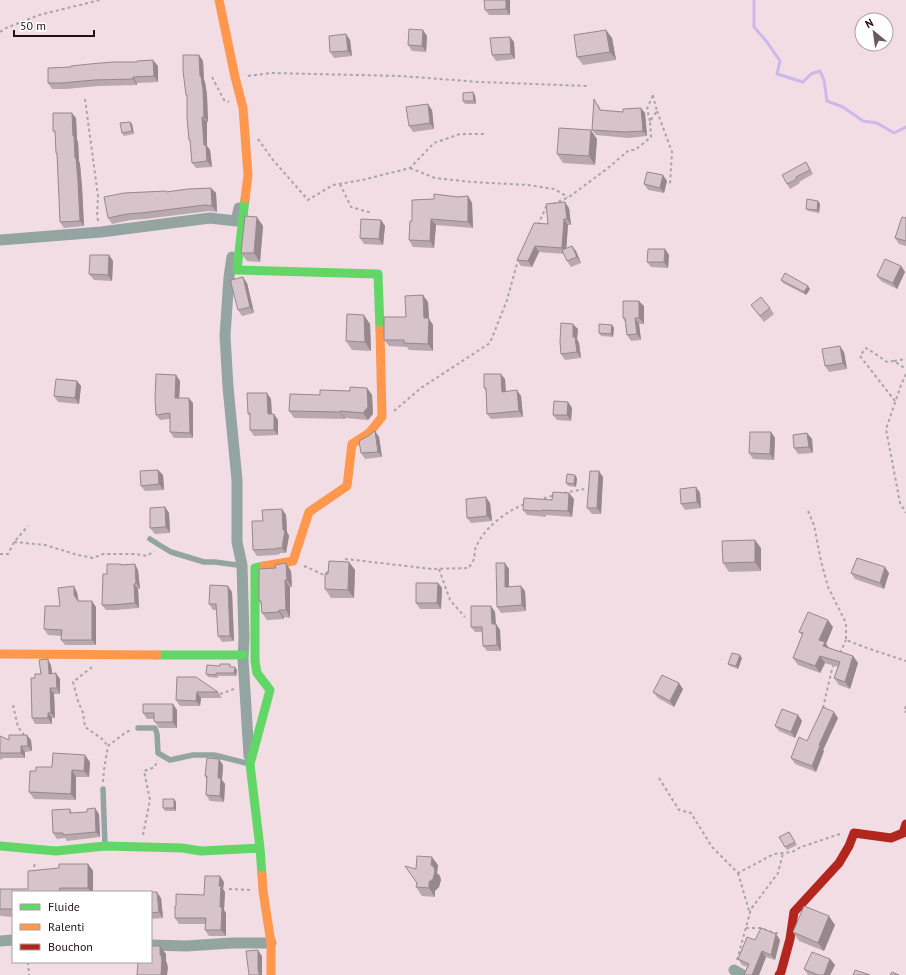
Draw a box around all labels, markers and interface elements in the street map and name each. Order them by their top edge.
scale bar [14,12,94,38]
north arrow [854,12,894,52]
text: N [863,15,876,31]
text: 50 m [20,18,46,33]
legend [12,891,152,963]
text: Fluide [48,899,80,914]
text: Ralenti [48,919,84,934]
text: Bouchon [48,939,93,954]

